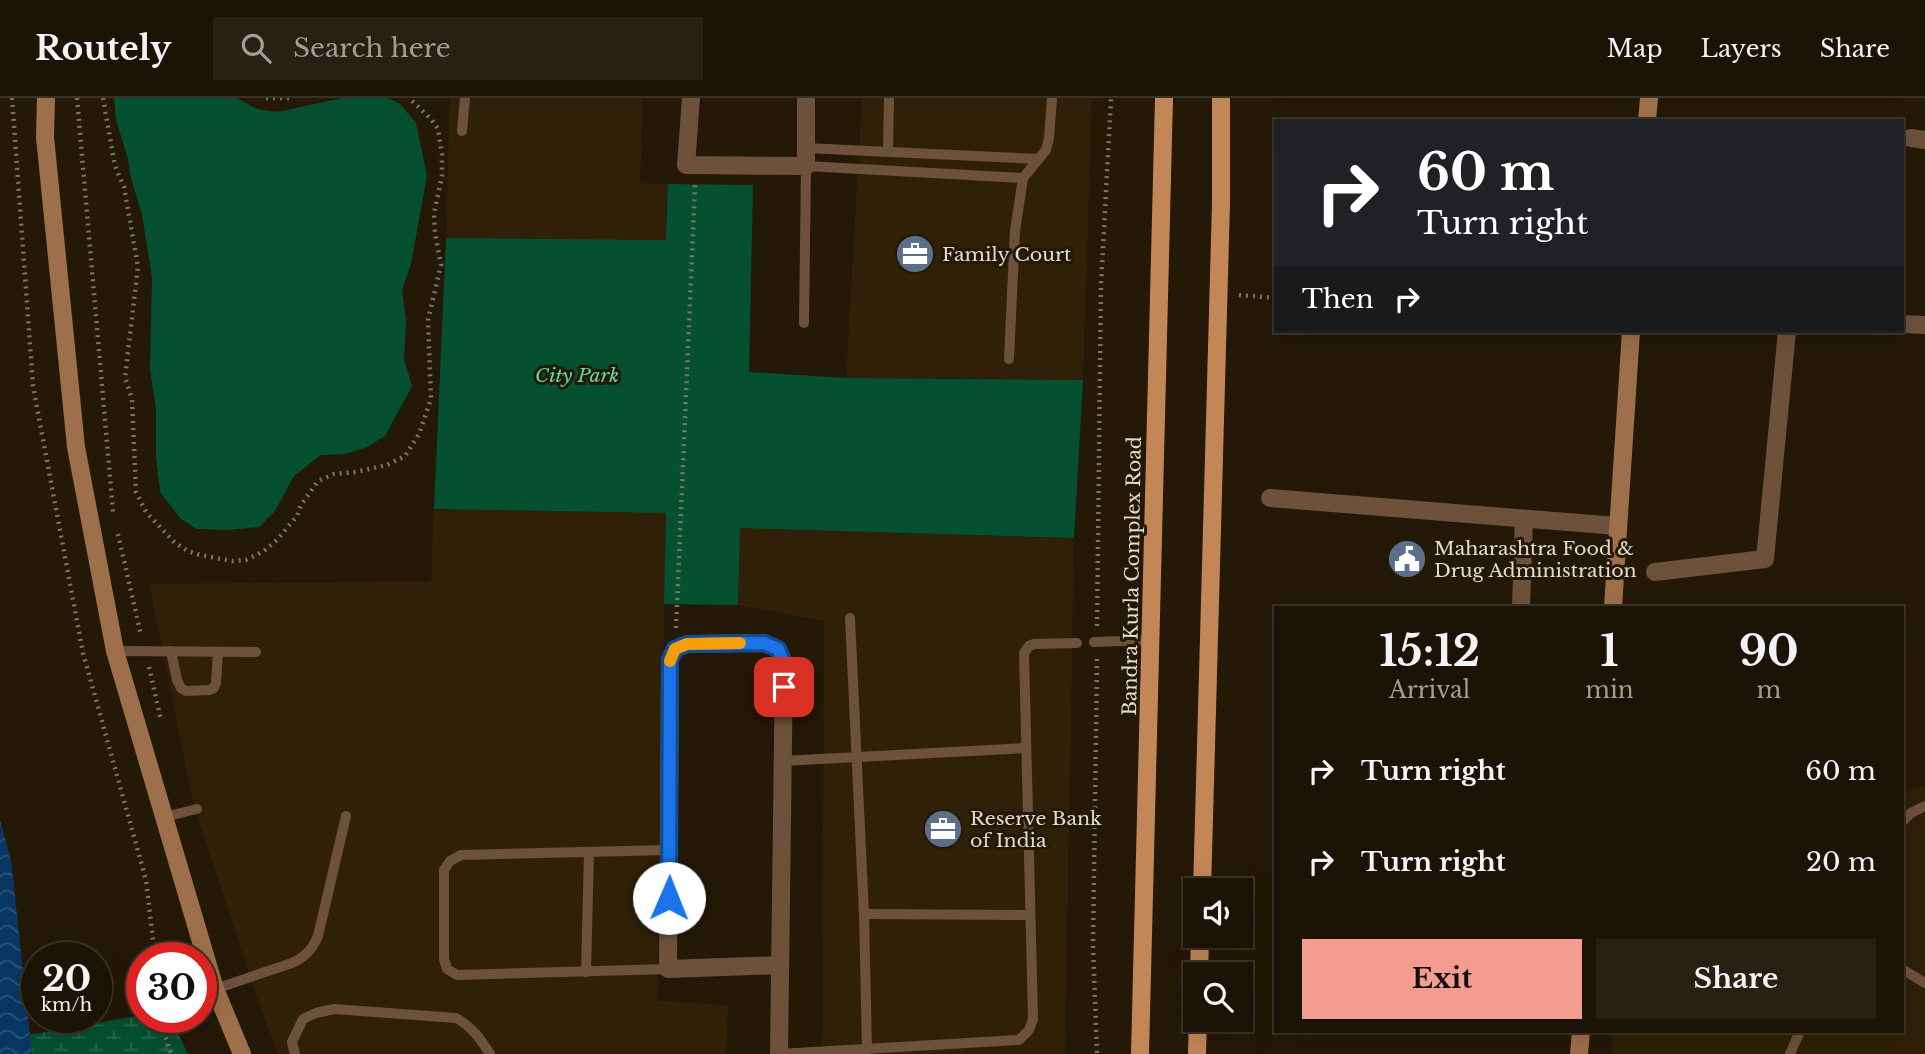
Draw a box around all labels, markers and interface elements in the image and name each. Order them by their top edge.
search box [213,17,703,80]
text: Routely [35,28,171,69]
icon: search [237,29,275,67]
text: Search here [293,32,451,64]
text: Map [1607,34,1663,63]
text: Layers [1701,34,1782,63]
text: Share [1820,34,1890,63]
text: 60 m [1417,142,1554,203]
icon: right [1302,147,1393,238]
text: Turn right [1417,203,1588,243]
office icon: Family Court [894,233,936,275]
place label: Family Court [942,243,1072,266]
icon: right [1388,280,1426,318]
text: Then [1302,283,1374,315]
park label: City Park [535,364,619,387]
street label: Bandra Kurla Complex Road [1118,436,1146,716]
place label: Maharashtra Food & Drug Administration [1434,537,1637,582]
public building icon: Maharashtra Food & Drug Administration [1386,538,1428,580]
text: 15:12 [1379,625,1480,677]
text: 1 [1600,625,1619,677]
text: 90 [1739,625,1799,677]
pin [754,657,814,717]
icon: arrive [765,668,803,706]
text: Arrival [1389,676,1470,704]
text: min [1585,676,1634,704]
text: m [1756,676,1781,704]
icon: right [1302,752,1340,790]
text: Turn right [1361,755,1506,787]
text: 60 m [1805,755,1876,787]
place label: Reserve Bank of India [970,807,1102,852]
office icon: Reserve Bank of India [922,808,964,850]
icon: right [1302,843,1340,881]
text: Turn right [1361,846,1506,878]
text: 20 m [1806,846,1876,878]
position arrow [632,861,706,935]
map controls [1183,878,1253,1032]
button: sound [1183,878,1253,948]
button: Exit [1302,939,1582,1019]
button: Share [1596,939,1876,1019]
speed limit sign: 30 [126,942,217,1033]
text: 20 [42,957,91,1000]
button: search [1183,962,1253,1032]
text: km/h [41,994,92,1016]

